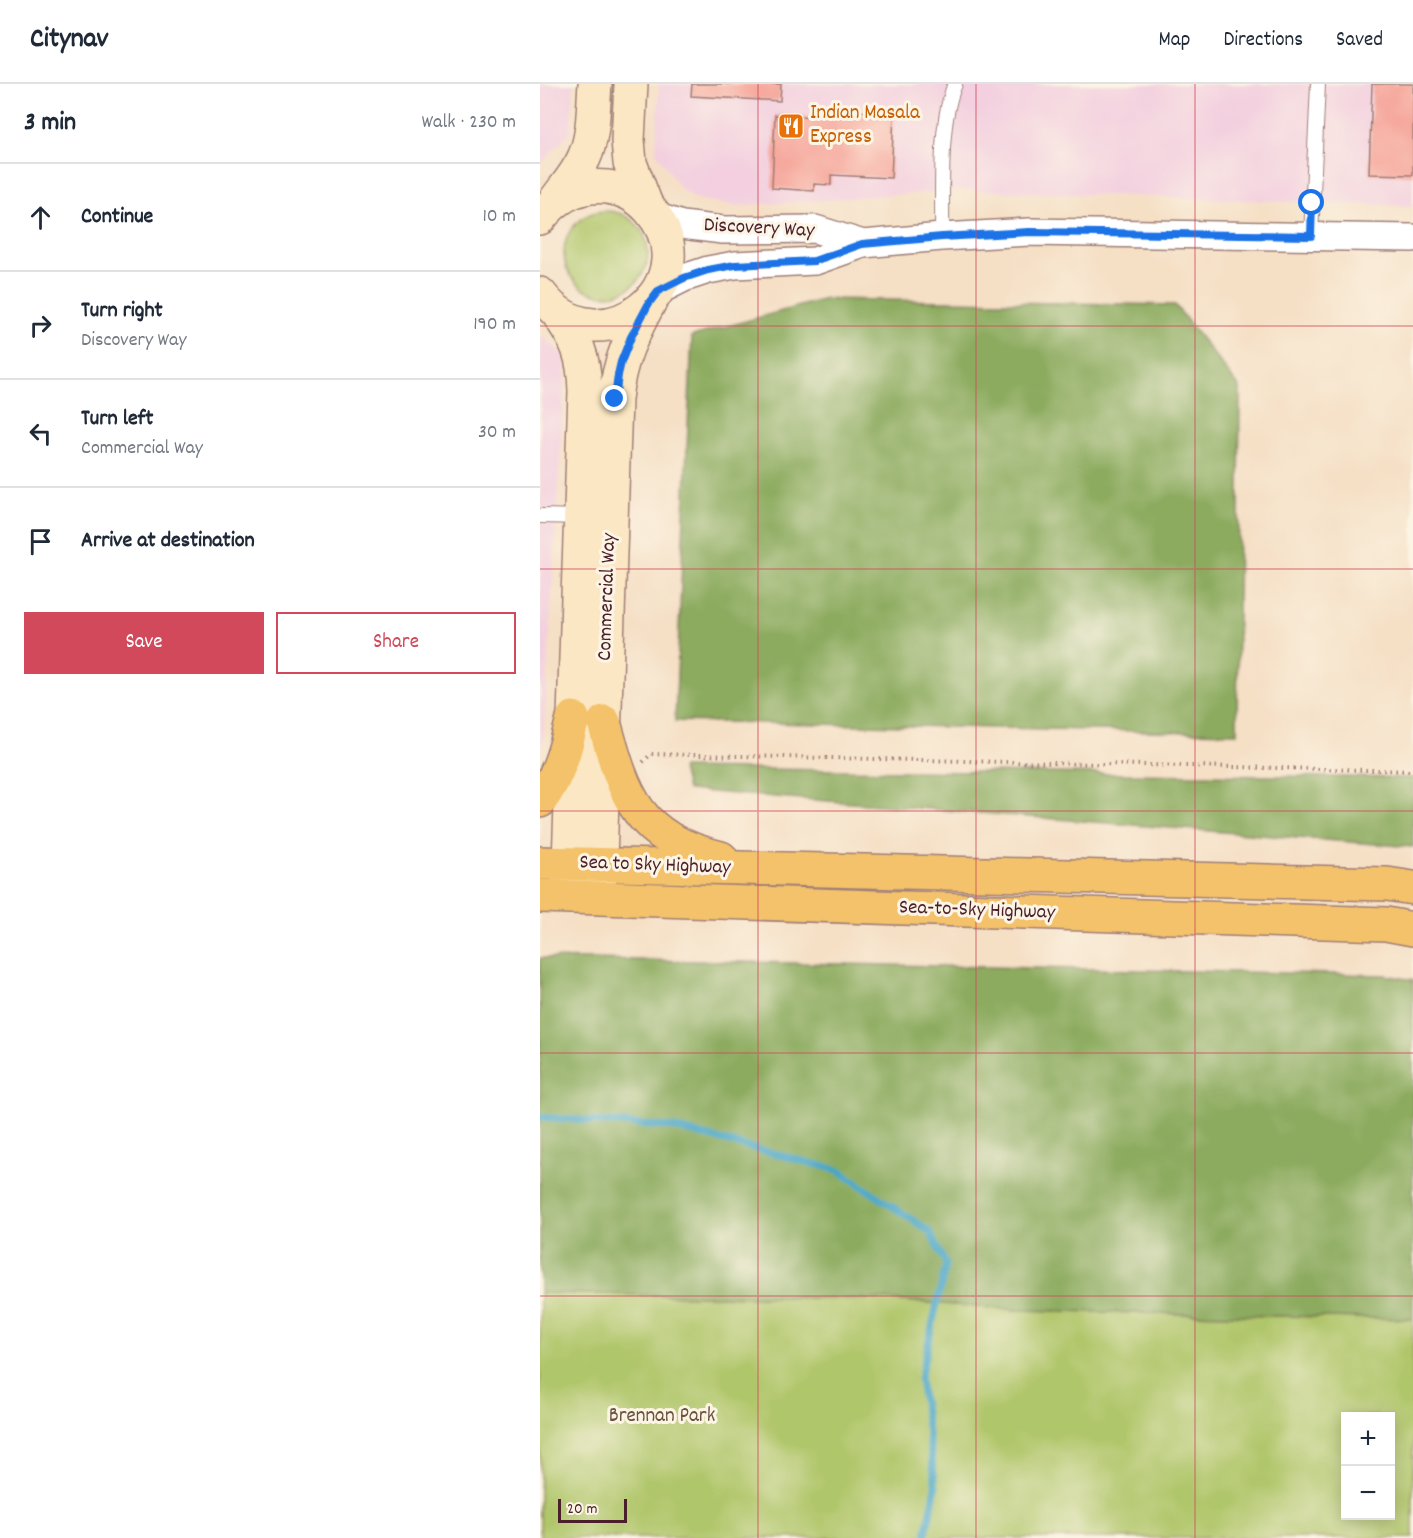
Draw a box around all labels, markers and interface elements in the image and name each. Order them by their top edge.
text: Citynav [30,21,108,61]
text: Map [1159,26,1190,56]
text: Directions [1223,26,1303,56]
text: Saved [1336,26,1383,56]
place label: Indian Masala Express [810,99,921,153]
text: 3 min [24,105,76,142]
text: Walk · 230 m [422,109,516,137]
restaurant icon: Indian Masala Express [776,111,806,141]
route start [1298,189,1324,215]
icon: ahead [24,201,57,234]
text: Continue [81,202,153,233]
text: 10 m [482,203,516,231]
street label: Discovery Way [703,211,816,247]
text: Turn right [81,296,163,327]
icon: right [24,309,57,342]
text: 190 m [473,311,516,339]
text: Discovery Way [81,327,187,355]
route end [601,385,627,411]
text: Turn left [81,404,153,435]
icon: left [24,417,57,450]
text: 30 m [478,419,516,447]
text: Commercial Way [81,435,203,463]
icon: arrive [24,525,57,558]
text: Arrive at destination [81,526,255,557]
street label: Commercial Way [591,532,625,661]
button: Save [24,612,264,674]
button: Share [276,612,516,674]
street label: Sea to Sky Highway [579,848,732,884]
street label: Sea-to-Sky Highway [898,893,1056,929]
park label: Brennan Park [609,1402,715,1432]
map controls [1341,1412,1395,1520]
button: + [1341,1412,1395,1466]
button: − [1341,1466,1395,1520]
scale bar [558,1496,627,1524]
text: 20 m [567,1498,597,1521]

